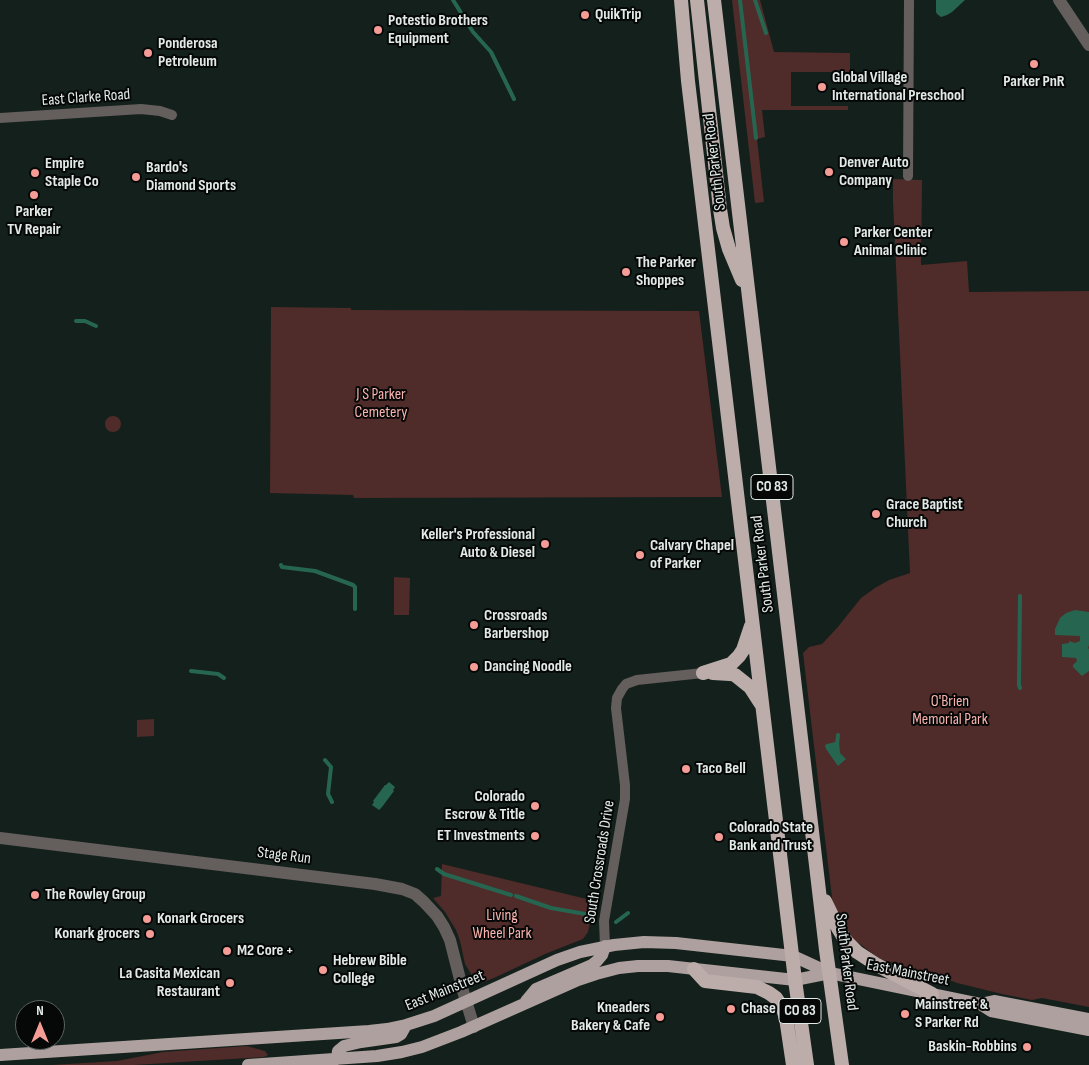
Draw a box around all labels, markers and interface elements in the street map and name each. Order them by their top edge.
place label: QuikTrip [595,5,641,25]
marker: QuikTrip [579,9,591,21]
place label: Potestio Brothers Equipment [388,11,488,49]
marker: Potestio Brothers Equipment [372,24,384,36]
place label: Ponderosa Petroleum [158,34,218,72]
marker: Ponderosa Petroleum [142,47,154,59]
marker: Parker PnR [1028,58,1040,70]
place label: Global Village International Preschool [832,68,964,106]
place label: Parker PnR [1003,72,1065,92]
marker: Global Village International Preschool [816,81,828,93]
street label: East Clarke Road [41,85,131,111]
street label: South Parker Road [700,112,730,212]
place label: Denver Auto Company [839,153,909,191]
place label: Empire Staple Co [45,154,99,192]
place label: Bardo's Diamond Sports [146,158,236,196]
marker: Denver Auto Company [823,166,835,178]
marker: Empire Staple Co [29,167,41,179]
marker: Bardo's Diamond Sports [130,171,142,183]
marker: Parker TV Repair [28,189,40,201]
place label: Parker TV Repair [7,202,61,240]
place label: Parker Center Animal Clinic [854,223,932,261]
marker: Parker Center Animal Clinic [838,236,850,248]
place label: The Parker Shoppes [636,253,696,291]
marker: The Parker Shoppes [620,266,632,278]
park label: J S Parker Cemetery [355,385,407,423]
road number: CO 83 [751,474,793,500]
place label: Grace Baptist Church [886,495,963,533]
marker: Grace Baptist Church [870,508,882,520]
street label: South Parker Road [748,514,778,614]
place label: Keller's Professional Auto & Diesel [421,525,535,563]
place label: Calvary Chapel of Parker [650,536,734,574]
marker: Keller's Professional Auto & Diesel [539,538,551,550]
marker: Calvary Chapel of Parker [634,549,646,561]
place label: Crossroads Barbershop [484,606,549,644]
marker: Crossroads Barbershop [468,619,480,631]
place label: Dancing Noodle [484,657,572,677]
marker: Dancing Noodle [468,661,480,673]
park label: O'Brien Memorial Park [912,692,988,730]
place label: Taco Bell [696,759,746,779]
marker: Taco Bell [680,763,692,775]
place label: Colorado Escrow & Title [445,787,525,825]
street label: South Crossroads Drive [581,799,619,925]
marker: Colorado Escrow & Title [529,800,541,812]
place label: Colorado State Bank and Trust [729,818,813,856]
place label: ET Investments [437,826,525,846]
marker: ET Investments [529,830,541,842]
marker: Colorado State Bank and Trust [713,831,725,843]
street label: Stage Run [256,843,312,869]
place label: The Rowley Group [45,885,146,905]
marker: The Rowley Group [29,889,41,901]
park label: Living Wheel Park [472,906,532,944]
place label: Konark Grocers [157,909,244,929]
street label: South Parker Road [831,912,861,1012]
marker: Konark Grocers [141,913,153,925]
place label: Konark grocers [55,924,140,944]
marker: Konark grocers [144,928,156,940]
place label: M2 Core + [237,941,294,961]
marker: M2 Core + [221,945,233,957]
place label: Hebrew Bible College [333,951,407,989]
street label: East Mainstreet [865,956,951,990]
place label: La Casita Mexican Restaurant [119,964,220,1002]
marker: Hebrew Bible College [317,964,329,976]
street label: East Mainstreet [403,966,487,1016]
marker: La Casita Mexican Restaurant [224,977,236,989]
place label: Mainstreet & S Parker Rd [915,995,988,1033]
place label: Kneaders Bakery & Cafe [571,998,650,1036]
road number: CO 83 [779,998,821,1024]
place label: Chase [741,999,776,1019]
north arrow [15,1000,65,1050]
text: N [36,1002,44,1019]
marker: Chase [725,1003,737,1015]
marker: Mainstreet & S Parker Rd [899,1008,911,1020]
marker: Kneaders Bakery & Cafe [654,1011,666,1023]
place label: Baskin-Robbins [928,1037,1017,1057]
marker: Baskin-Robbins [1021,1041,1033,1053]

